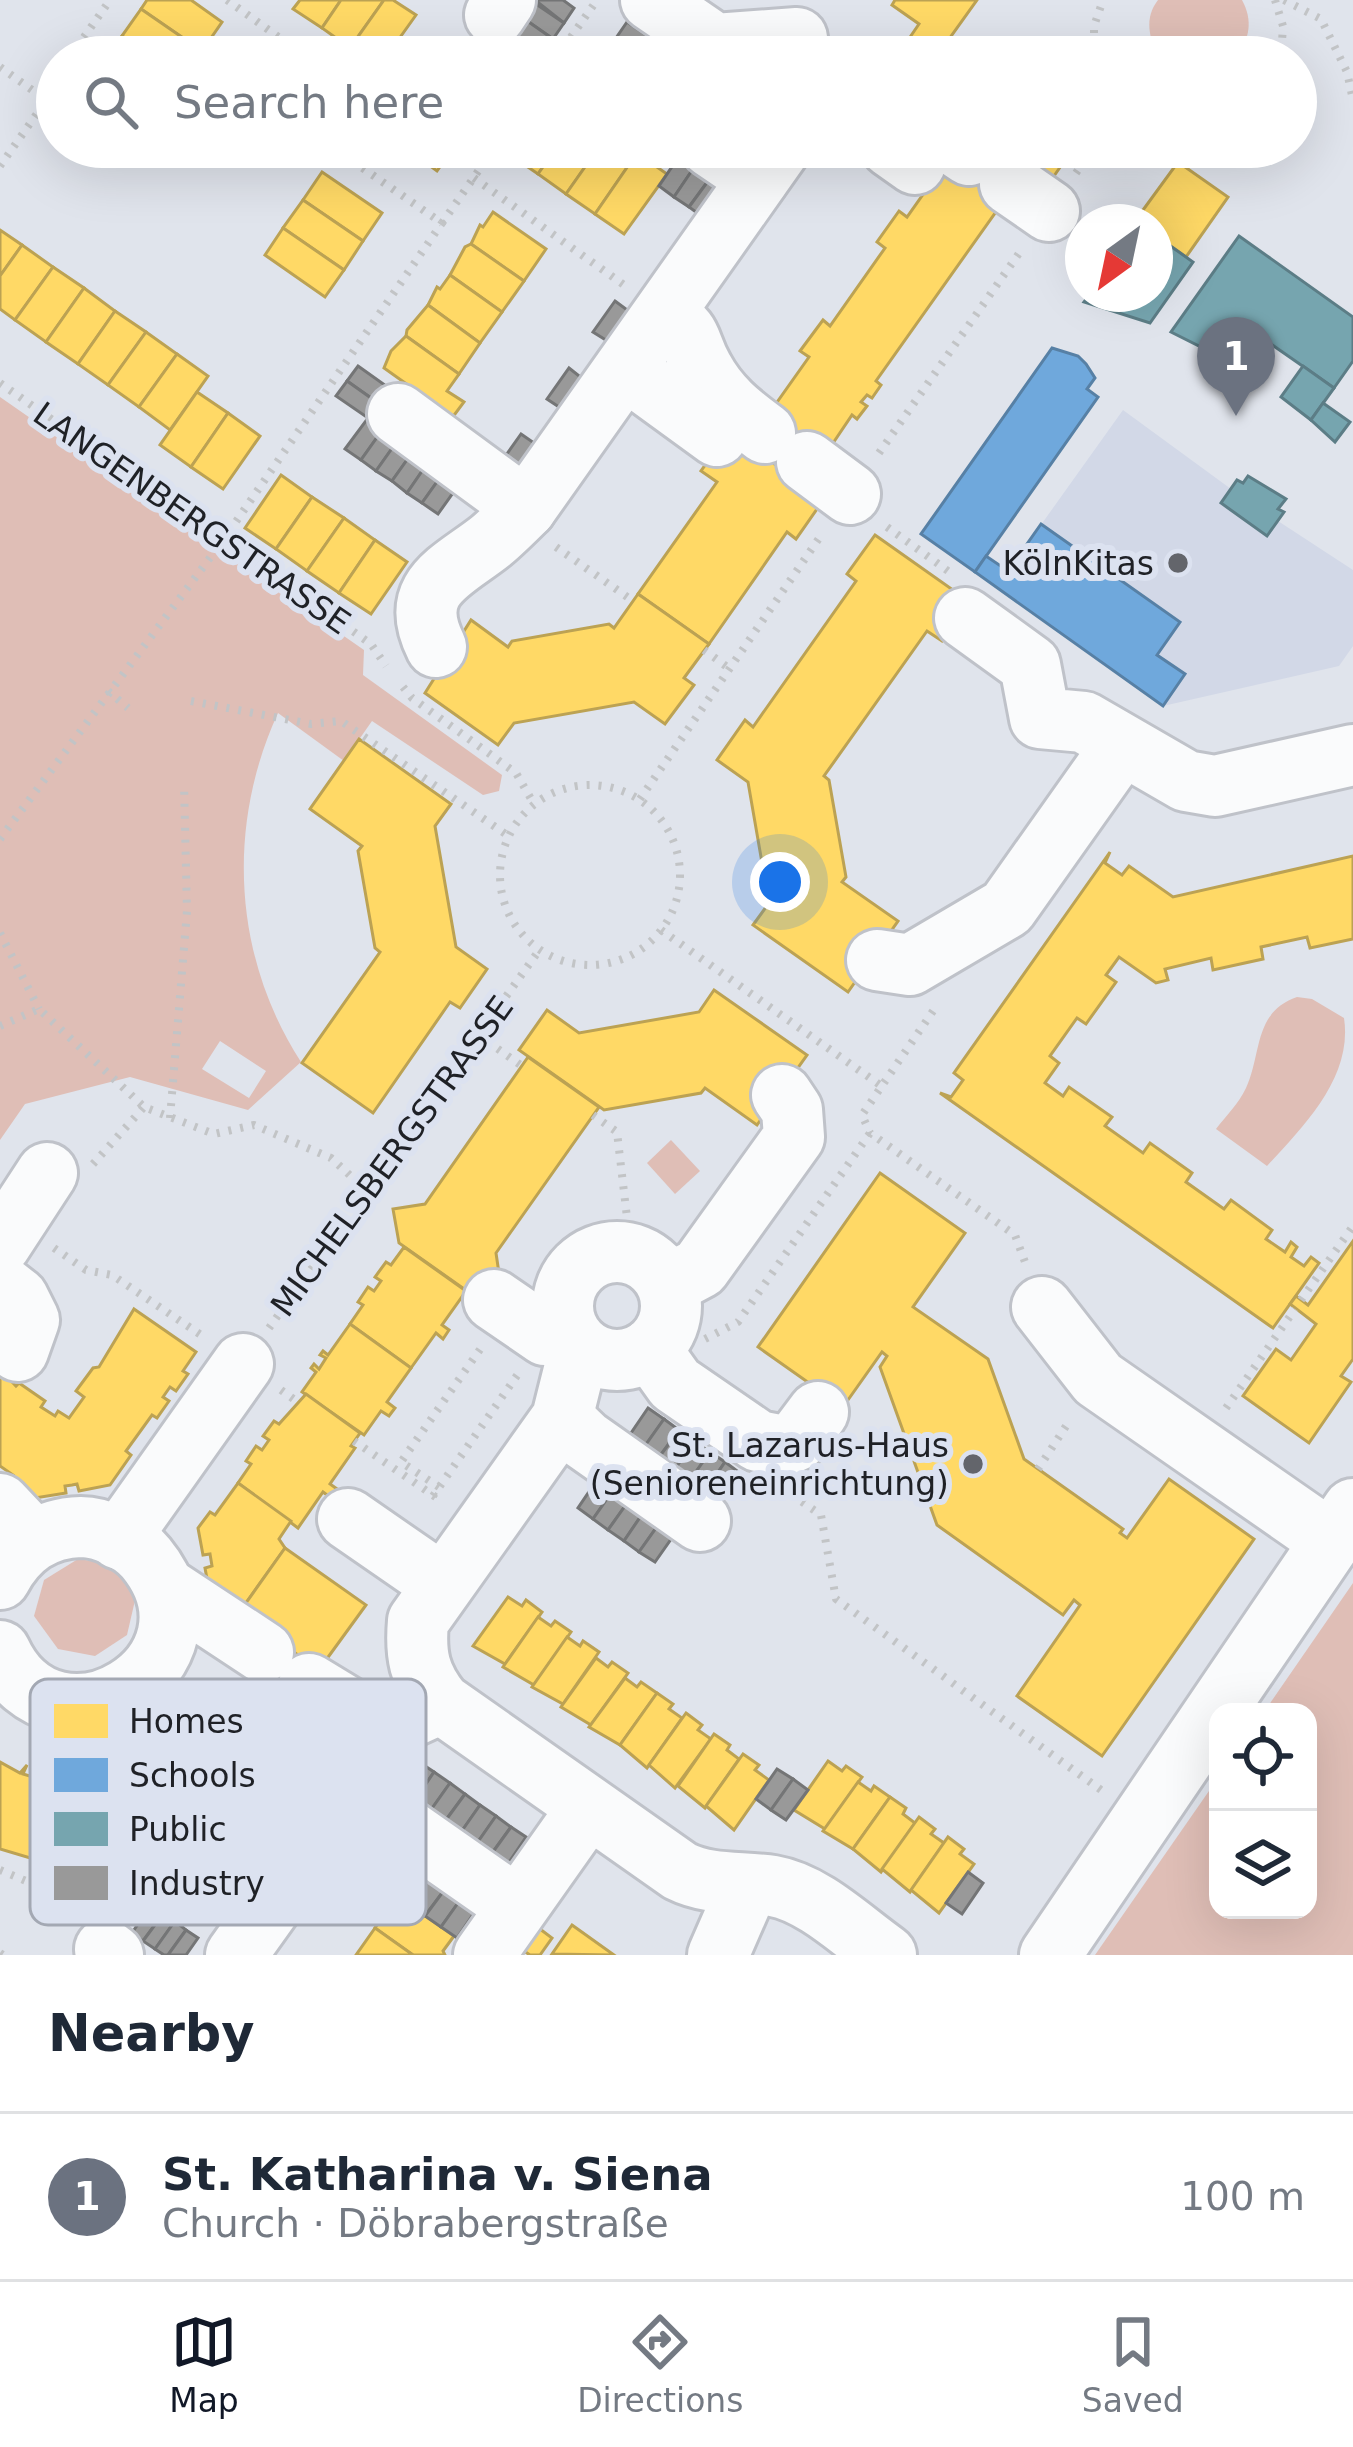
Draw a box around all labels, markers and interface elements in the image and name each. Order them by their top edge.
search box [36,36,1317,168]
icon: search [78,69,144,135]
text: Search here [174,76,444,129]
north arrow [1065,204,1173,312]
pin: 1 [1197,317,1275,416]
street label: LANGENBERGSTRASSE [26,394,358,642]
place label: KölnKitas [1003,544,1154,583]
marker: KölnKitas [1165,550,1191,576]
your location [750,852,810,912]
street label: MICHELSBERGSTRASSE [263,988,521,1324]
place label: St. Lazarus-Haus (Senioreneinrichtung) [590,1426,949,1503]
marker: St. Lazarus-Haus (Senioreneinrichtung) [960,1451,986,1477]
legend [30,1679,426,1925]
text: Homes [129,1702,244,1741]
map controls [1209,1703,1317,1919]
button: locate [1209,1703,1317,1811]
text: Schools [129,1756,256,1795]
text: Public [129,1810,227,1849]
button: layers [1209,1811,1317,1919]
text: Industry [129,1864,265,1903]
text: Nearby [48,2004,255,2063]
text: St. Katharina v. Siena [162,2148,713,2201]
text: 1 [73,2174,101,2219]
text: 100 m [1180,2174,1305,2219]
text: Church · Döbrabergstraße [162,2201,669,2246]
tab: Map [169,2309,239,2420]
tab: Directions [577,2309,743,2420]
tab: Saved [1082,2309,1184,2420]

